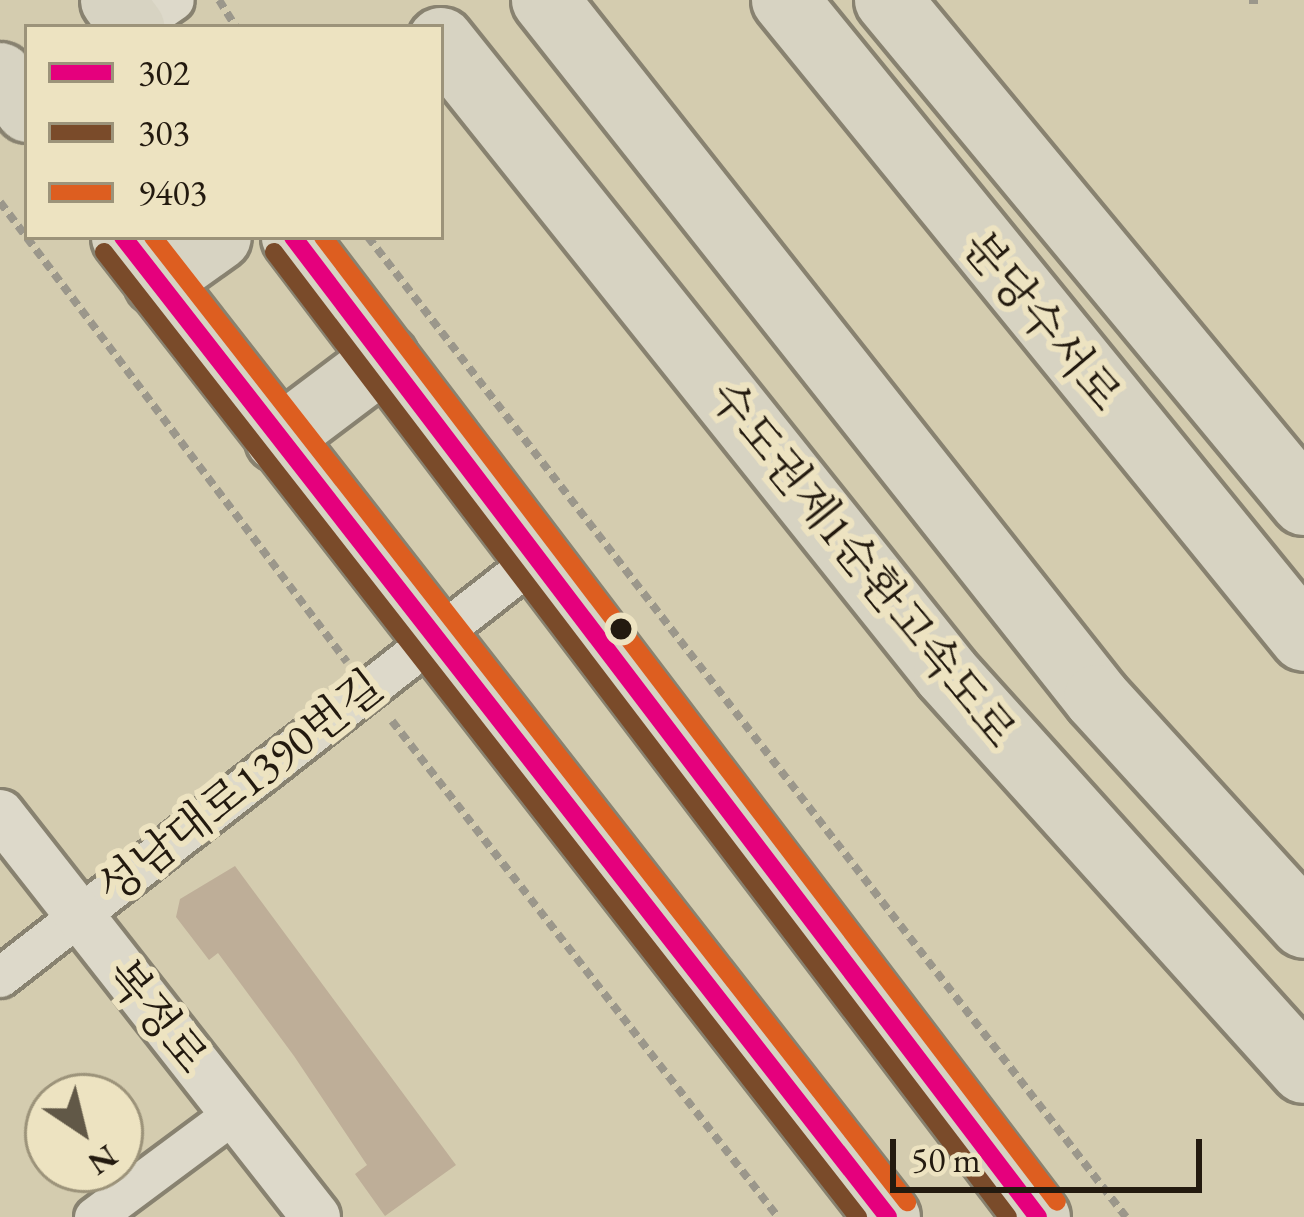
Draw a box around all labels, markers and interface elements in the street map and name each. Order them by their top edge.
legend [24,24,444,240]
text: 302 [138,49,190,96]
text: 303 [138,109,190,156]
text: 9403 [138,169,207,216]
street label: 분당수서로 [951,220,1133,422]
street label: 수도권제1순환고속도로 [698,370,1028,758]
unlabelled marker [610,618,632,640]
street label: 성남대로1390번길 [87,659,393,915]
street label: 복정로 [95,948,219,1084]
north arrow [24,1073,144,1193]
scale bar [896,1115,1208,1189]
text: N [80,1135,126,1186]
text: 50 m [911,1136,981,1183]

